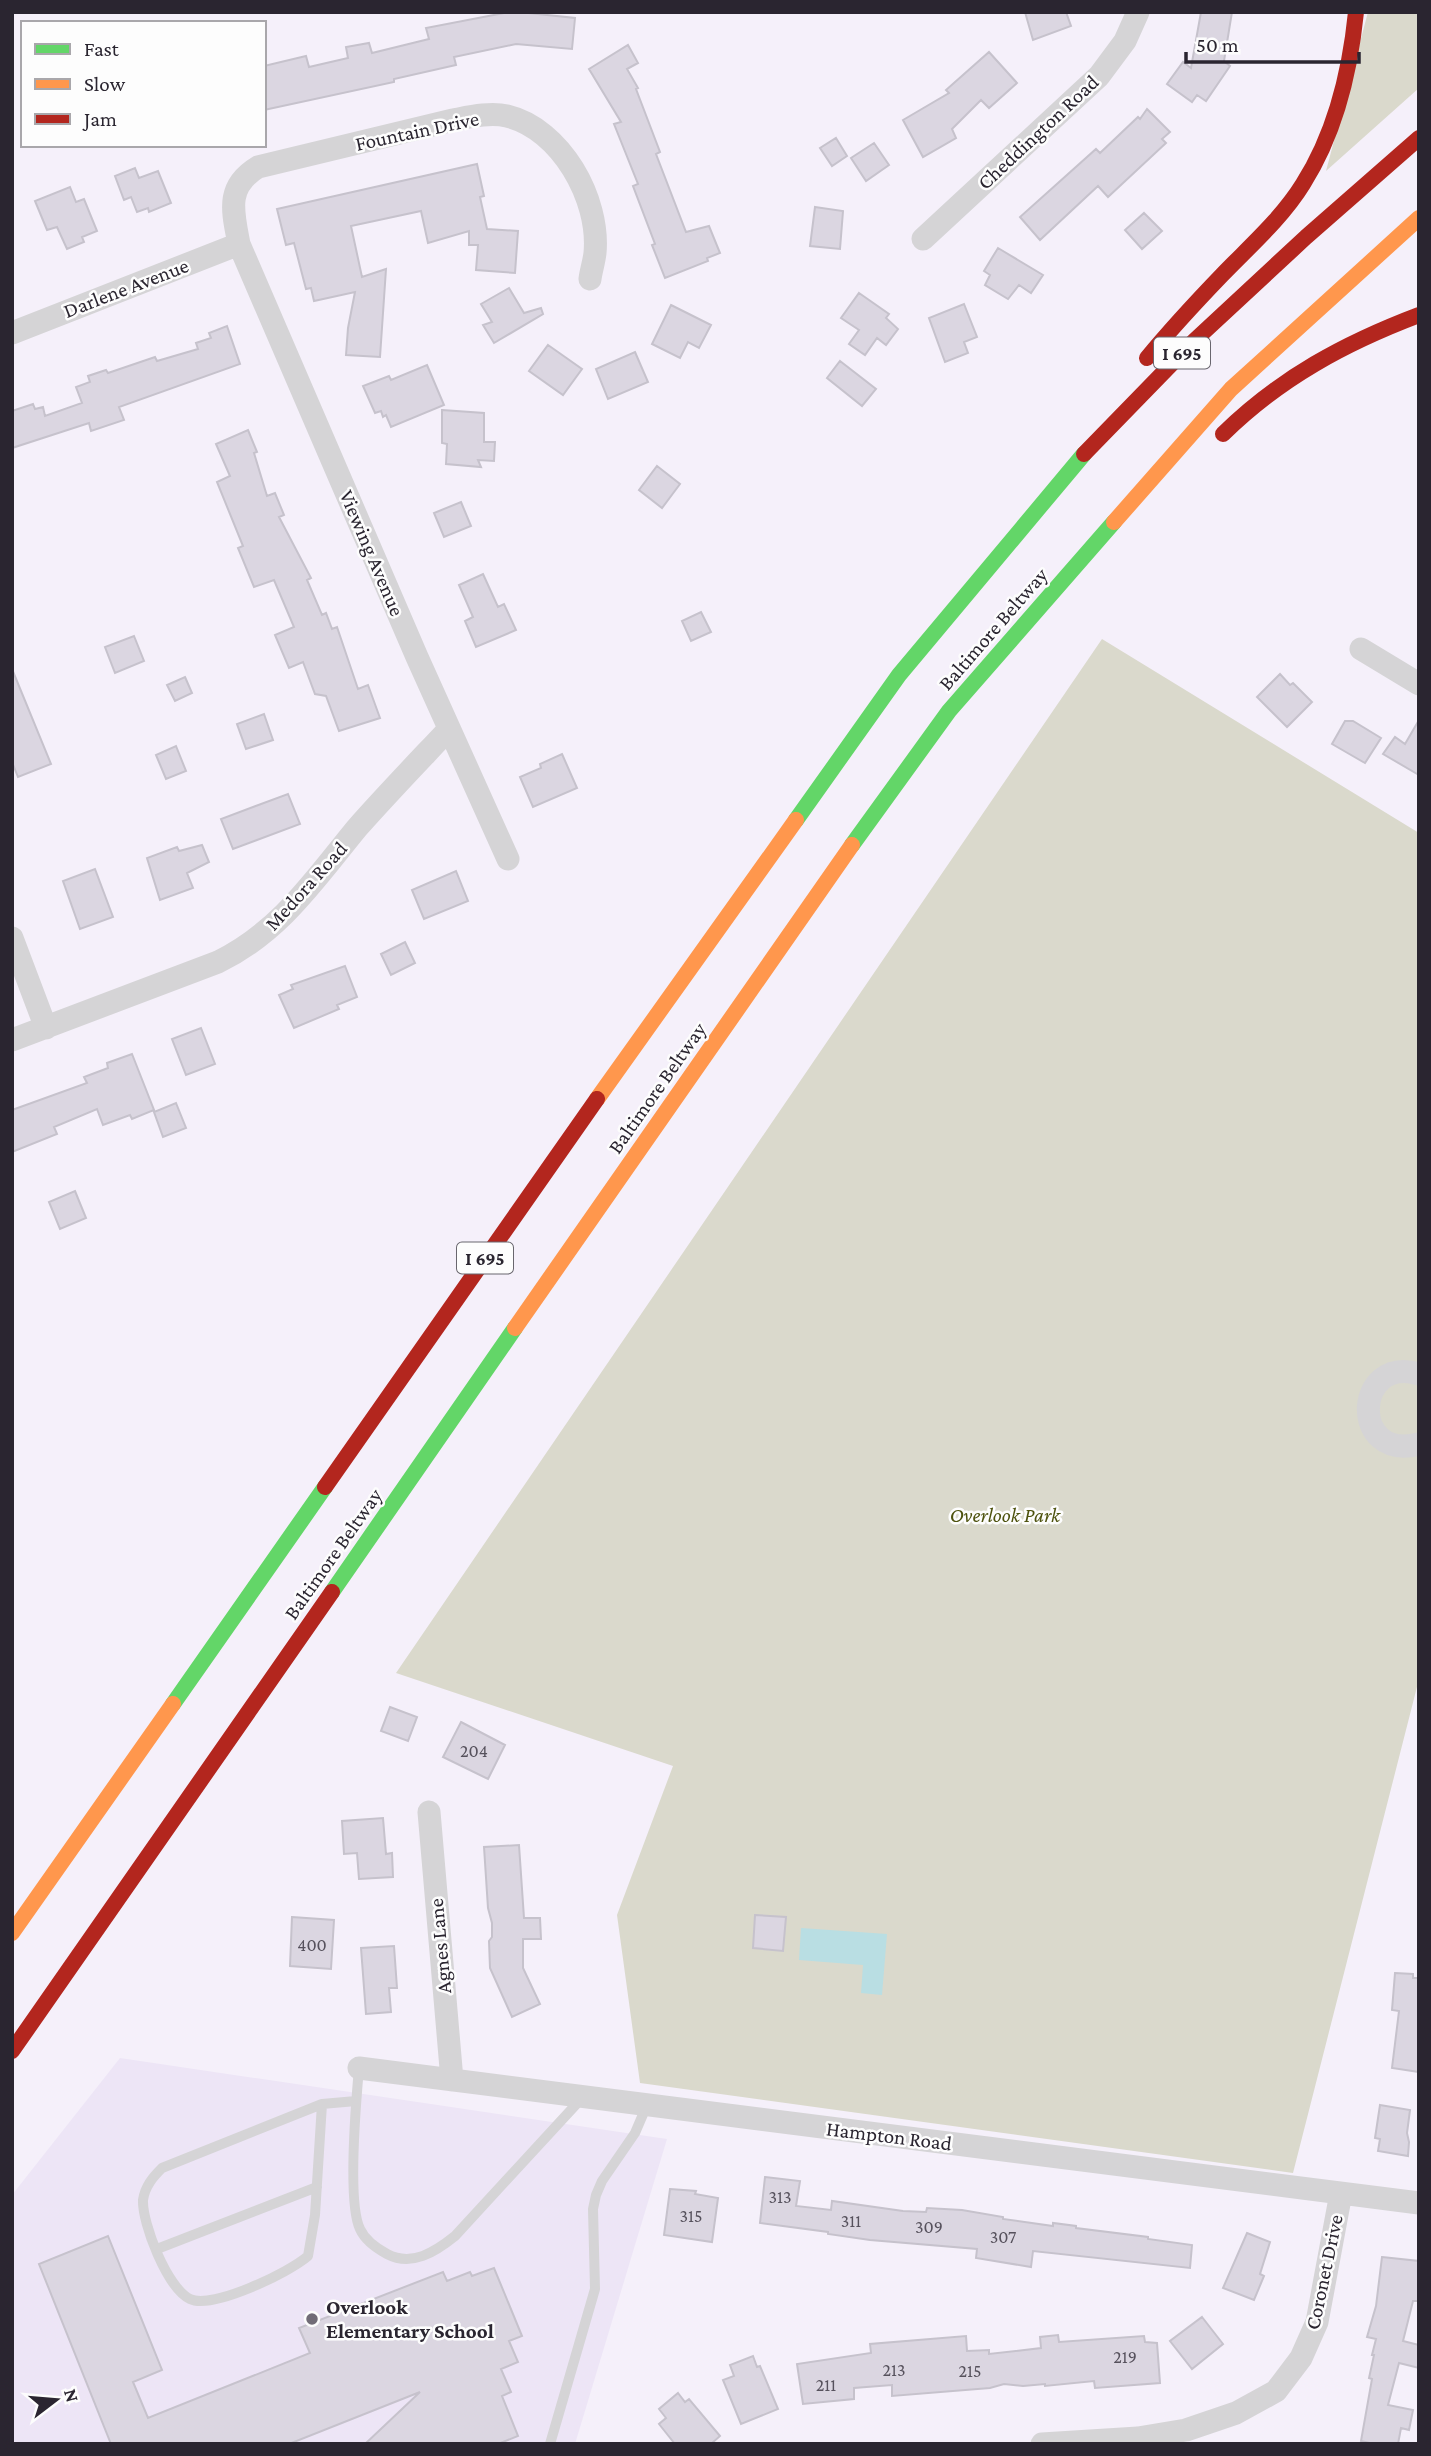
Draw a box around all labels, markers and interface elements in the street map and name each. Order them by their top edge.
legend [21,21,266,147]
scale bar [1186,21,1359,65]
text: 50 m [1196,33,1239,57]
text: Fast [84,37,120,61]
street label: Cheddington Road [972,70,1104,194]
text: Slow [84,72,126,96]
street label: Fountain Drive [353,106,481,156]
text: Jam [82,107,117,131]
street label: Darlene Avenue [60,253,192,323]
road number: I 695 [1154,338,1210,368]
street label: Viewing Avenue [335,486,409,620]
street label: Baltimore Beltway [933,563,1053,695]
street label: Medora Road [260,837,352,935]
street label: Baltimore Beltway [603,1018,711,1158]
road number: I 695 [457,1242,513,1274]
street label: Baltimore Beltway [279,1484,387,1624]
park label: Overlook Park [950,1503,1061,1527]
house number: 204 [460,1741,488,1761]
street label: Agnes Lane [424,1897,456,1995]
house number: 400 [297,1935,327,1955]
street label: Hampton Road [825,2116,953,2156]
house number: 313 [768,2187,792,2207]
house number: 315 [679,2206,703,2226]
house number: 311 [841,2211,861,2231]
street label: Coronet Drive [1300,2212,1348,2332]
house number: 309 [915,2217,943,2237]
house number: 307 [990,2227,1016,2247]
place label: Overlook Elementary School [326,2295,494,2343]
marker: Overlook Elementary School [304,2311,320,2327]
house number: 219 [1113,2347,1137,2367]
house number: 213 [882,2360,906,2380]
house number: 215 [958,2361,982,2381]
north arrow [21,2365,91,2435]
house number: 211 [816,2375,836,2395]
text: N [60,2386,84,2405]

